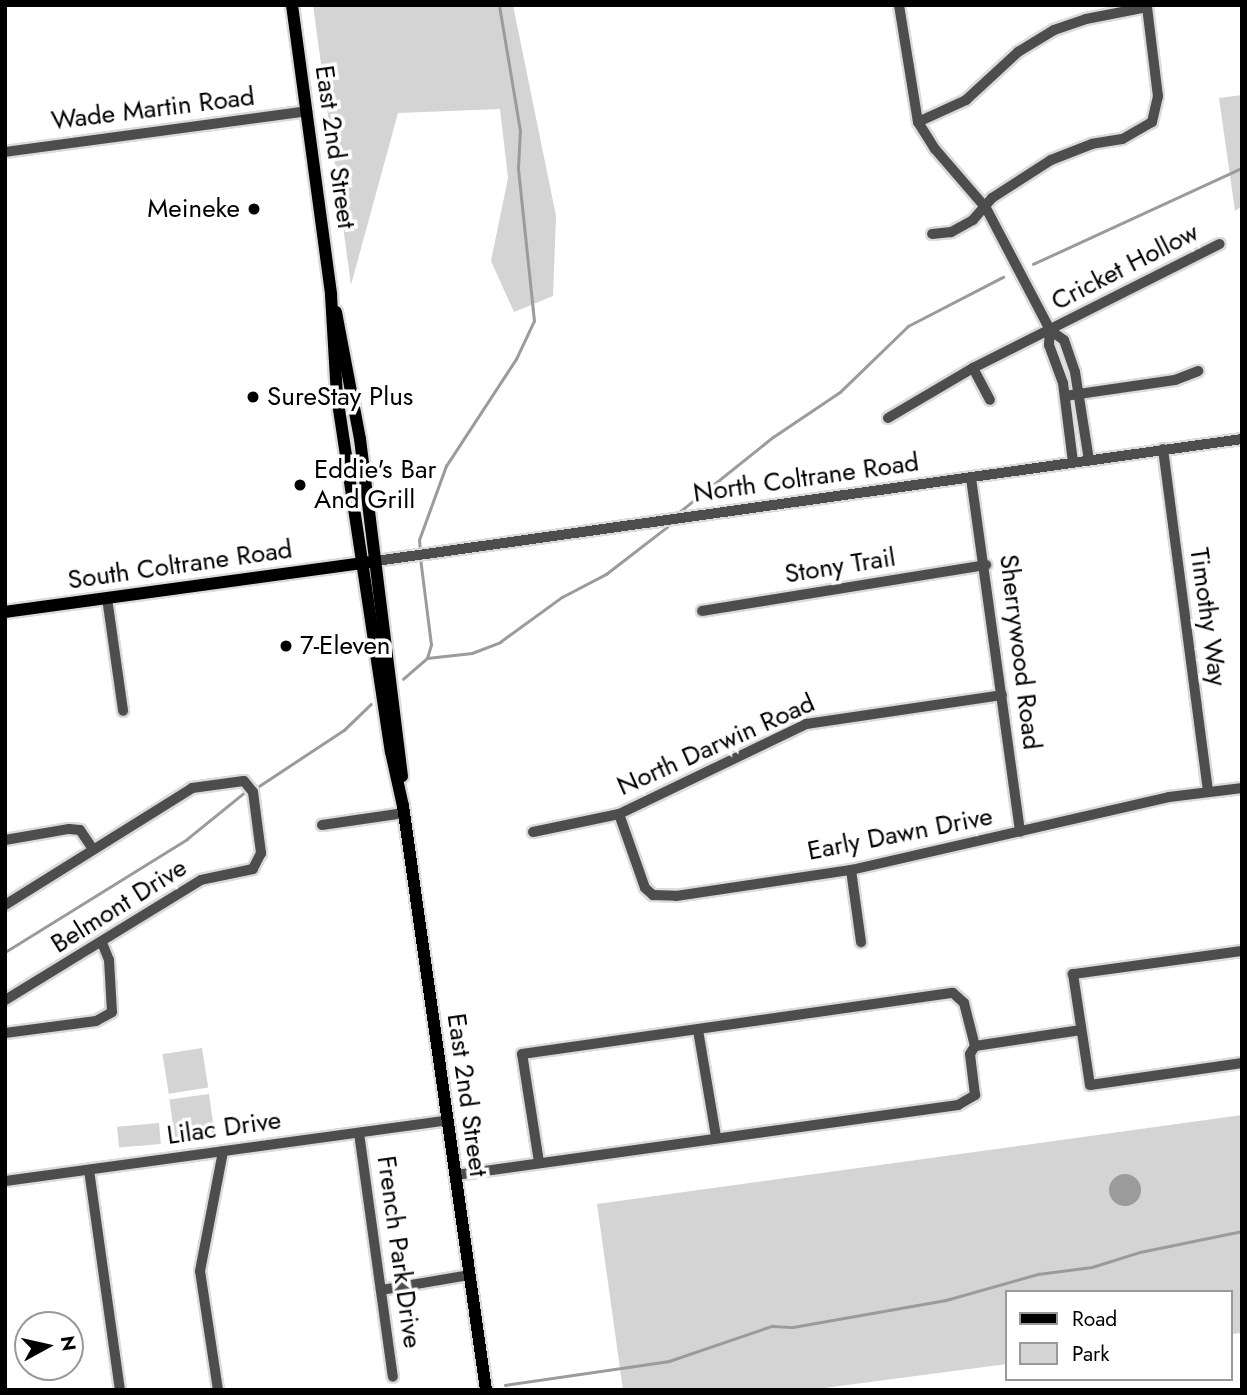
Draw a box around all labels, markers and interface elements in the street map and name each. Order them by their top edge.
street label: East 2nd Street [308,63,362,231]
street label: Wade Martin Road [50,81,256,137]
place label: Meineke [147,193,240,225]
marker: Meineke [246,201,262,217]
street label: Cricket Hollow [1046,217,1204,317]
place label: SureStay Plus [267,381,413,413]
marker: SureStay Plus [245,389,261,405]
street label: North Coltrane Road [691,447,921,509]
place label: Eddie's Bar And Grill [314,454,436,516]
marker: Eddie's Bar And Grill [292,477,308,493]
street label: South Coltrane Road [66,534,294,596]
street label: Stony Trail [782,542,898,590]
street label: Timothy Way [1183,546,1233,688]
street label: Sherrywood Road [993,553,1047,751]
place label: 7-Eleven [300,630,390,662]
marker: 7-Eleven [278,638,294,654]
street label: North Darwin Road [612,687,820,803]
street label: Early Dawn Drive [805,801,995,867]
street label: Belmont Drive [46,852,192,960]
street label: East 2nd Street [440,1011,494,1179]
street label: Lilac Drive [165,1105,283,1151]
street label: French Park Drive [370,1154,428,1350]
legend [1006,1290,1233,1381]
text: Road [1072,1304,1117,1334]
north arrow [14,1311,84,1381]
text: N [54,1334,83,1353]
text: Park [1072,1339,1109,1369]

